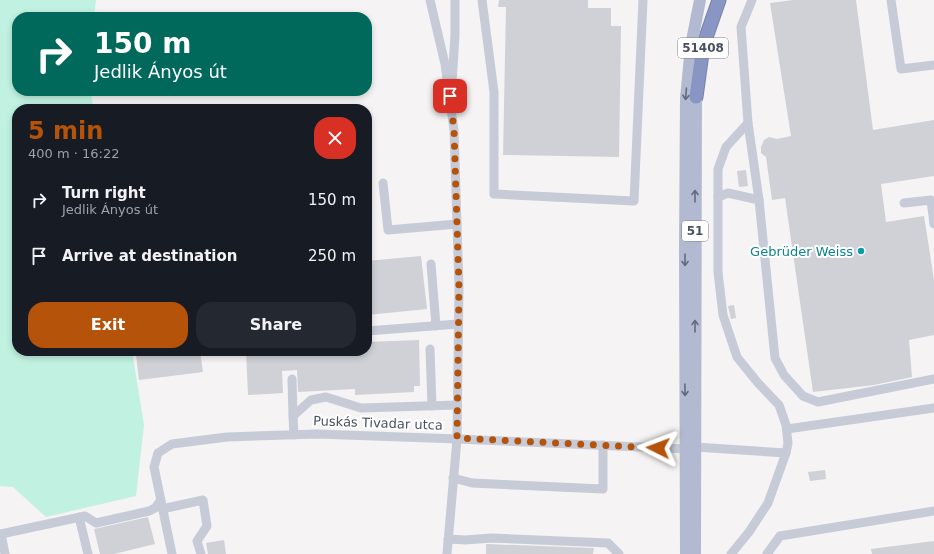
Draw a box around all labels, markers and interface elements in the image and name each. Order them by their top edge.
text: 150 m [94,27,191,60]
icon: right [28,28,80,80]
road number: 51408 [678,38,728,58]
text: Jedlik Ányos út [94,61,227,82]
pin [433,79,467,113]
icon: arrive [439,85,461,107]
one-way arrow [683,87,690,100]
text: 5 min [28,117,103,145]
button: close [314,117,356,159]
text: 400 m · 16:22 [28,146,119,161]
text: Turn right [62,184,146,202]
icon: right [28,189,50,211]
one-way arrow [691,190,699,203]
text: 150 m [308,191,356,209]
text: Jedlik Ányos út [62,202,158,217]
road number: 51 [682,221,708,241]
place label: Gebrüder Weiss [750,244,853,259]
icon: arrive [28,245,50,267]
marker: Gebrüder Weiss [856,246,866,256]
text: Arrive at destination [62,247,237,265]
text: 250 m [308,247,356,265]
one-way arrow [681,253,689,266]
button: Exit [28,302,188,348]
button: Share [196,302,356,348]
one-way arrow [691,320,699,333]
one-way arrow [681,383,689,396]
street label: Puskás Tivadar utca [313,413,443,433]
position arrow [637,427,679,469]

